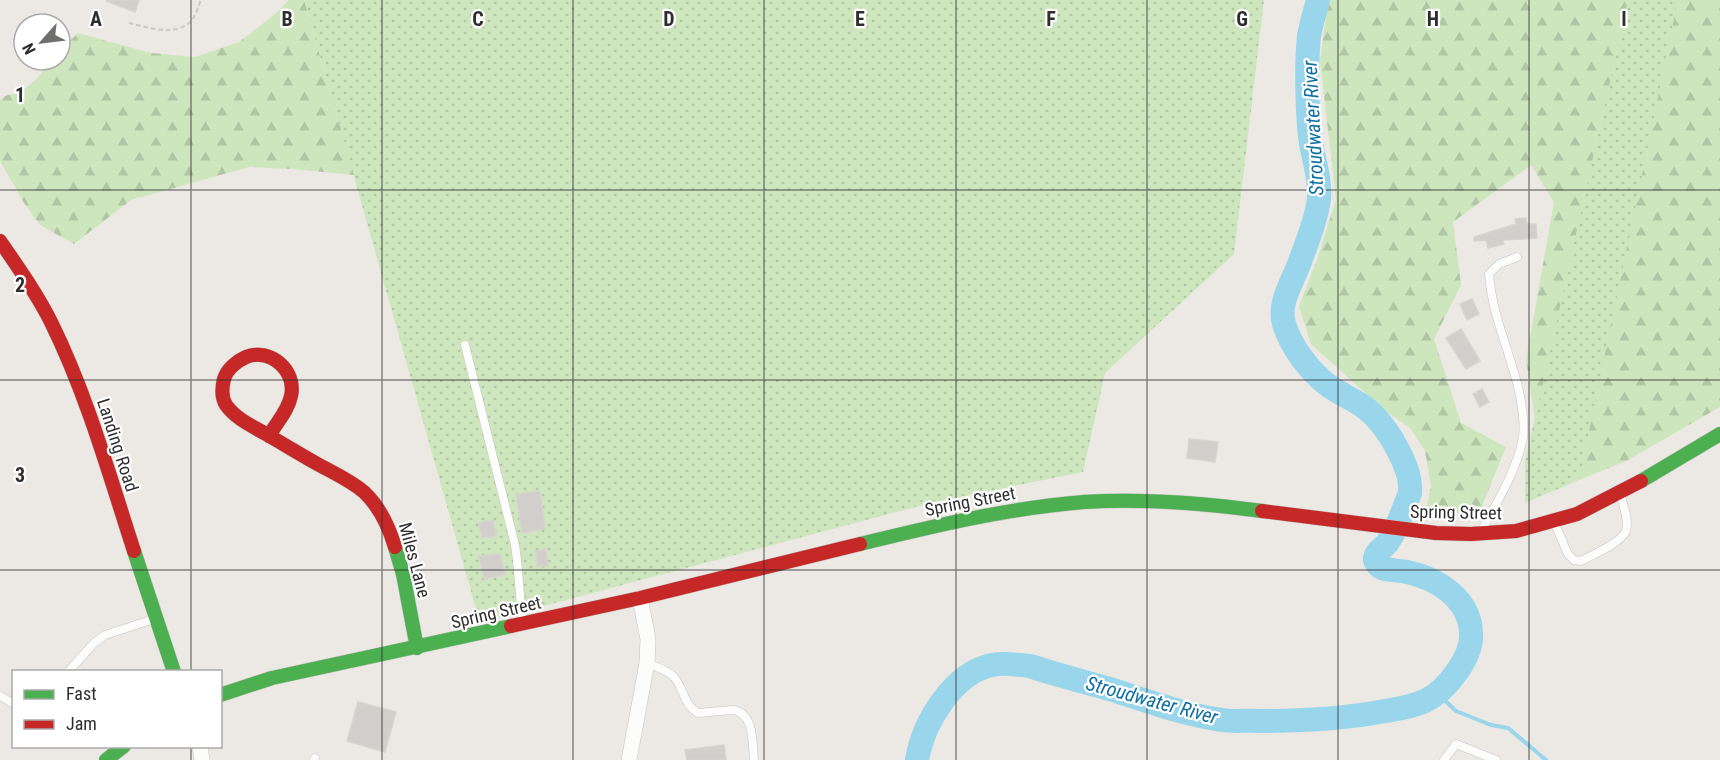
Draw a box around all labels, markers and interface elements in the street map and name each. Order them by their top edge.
text: A [90,7,102,31]
text: B [281,7,293,31]
text: C [472,7,484,31]
text: D [663,7,675,31]
text: E [855,7,865,31]
text: F [1046,7,1056,31]
text: G [1236,7,1248,31]
text: H [1427,7,1439,31]
text: I [1621,7,1627,31]
north arrow [12,12,72,72]
text: N [19,40,40,58]
water label: Stroudwater River [1297,59,1329,196]
text: 1 [15,83,25,107]
text: 2 [15,273,25,297]
street label: Landing Road [93,396,143,494]
text: 3 [15,463,25,487]
street label: Spring Street [923,482,1017,520]
street label: Spring Street [1410,501,1502,523]
street label: Miles Lane [395,520,435,600]
street label: Spring Street [449,591,543,633]
legend [12,670,222,748]
water label: Stroudwater River [1084,671,1222,729]
text: Fast [66,683,97,704]
text: Jam [66,713,97,734]

